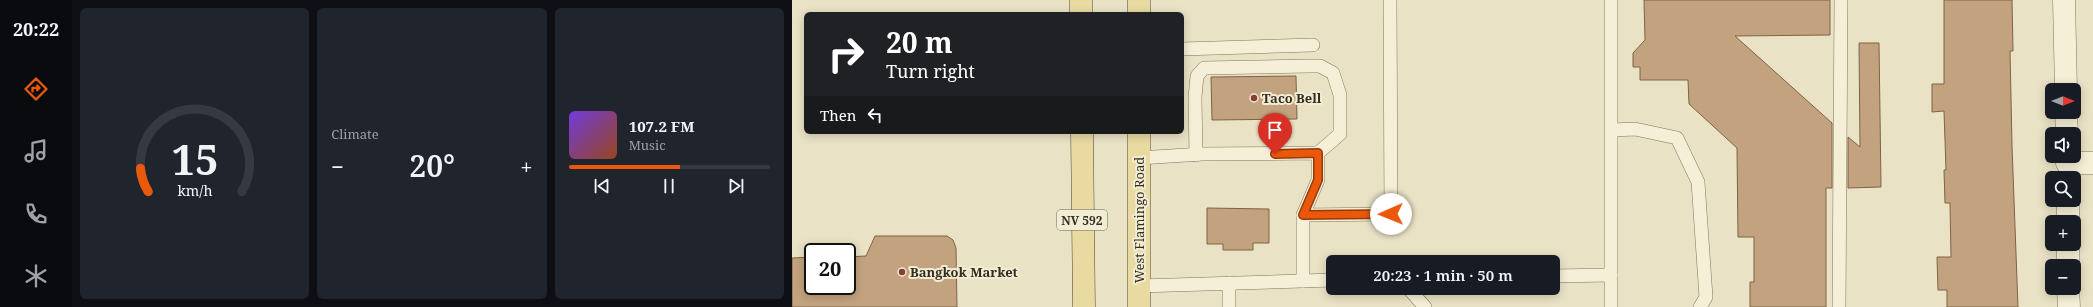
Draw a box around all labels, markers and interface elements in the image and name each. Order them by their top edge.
text: 20:22 [13,17,59,41]
text: 20 m [886,23,953,61]
icon: right [820,28,872,80]
text: Turn right [886,59,975,83]
icon: directions [22,75,50,103]
north arrow [2045,83,2081,119]
map controls [2045,83,2081,295]
place label: Taco Bell [1262,89,1322,107]
marker: Taco Bell [1249,93,1259,103]
icon: left [864,104,886,126]
text: Then [820,105,856,125]
pin [1258,113,1292,154]
text: 107.2 FM [629,116,694,136]
icon: arrive [1264,119,1286,141]
text: Climate [331,125,379,143]
button: sound [2045,127,2081,163]
text: 15 [171,130,218,186]
text: Music [629,136,666,154]
icon: music [22,137,50,165]
text: 20° [409,145,455,186]
text: − [331,151,344,181]
text: + [520,151,533,181]
street label: West Flamingo Road [1130,157,1148,283]
button: search [2045,171,2081,207]
icon: previous [591,175,613,197]
icon: pause [658,175,680,197]
icon: next [725,175,747,197]
text: km/h [177,180,212,199]
position arrow [1370,193,1412,235]
icon: phone [22,200,50,228]
road number: NV 592 [1057,210,1107,230]
button: + [2045,215,2081,251]
speed limit sign: 20 [804,243,856,295]
button: − [2045,259,2081,295]
icon: climate [22,262,50,290]
place label: Bangkok Market [910,263,1018,281]
text: 20:23 · 1 min · 50 m [1373,265,1513,285]
marker: Bangkok Market [897,267,907,277]

